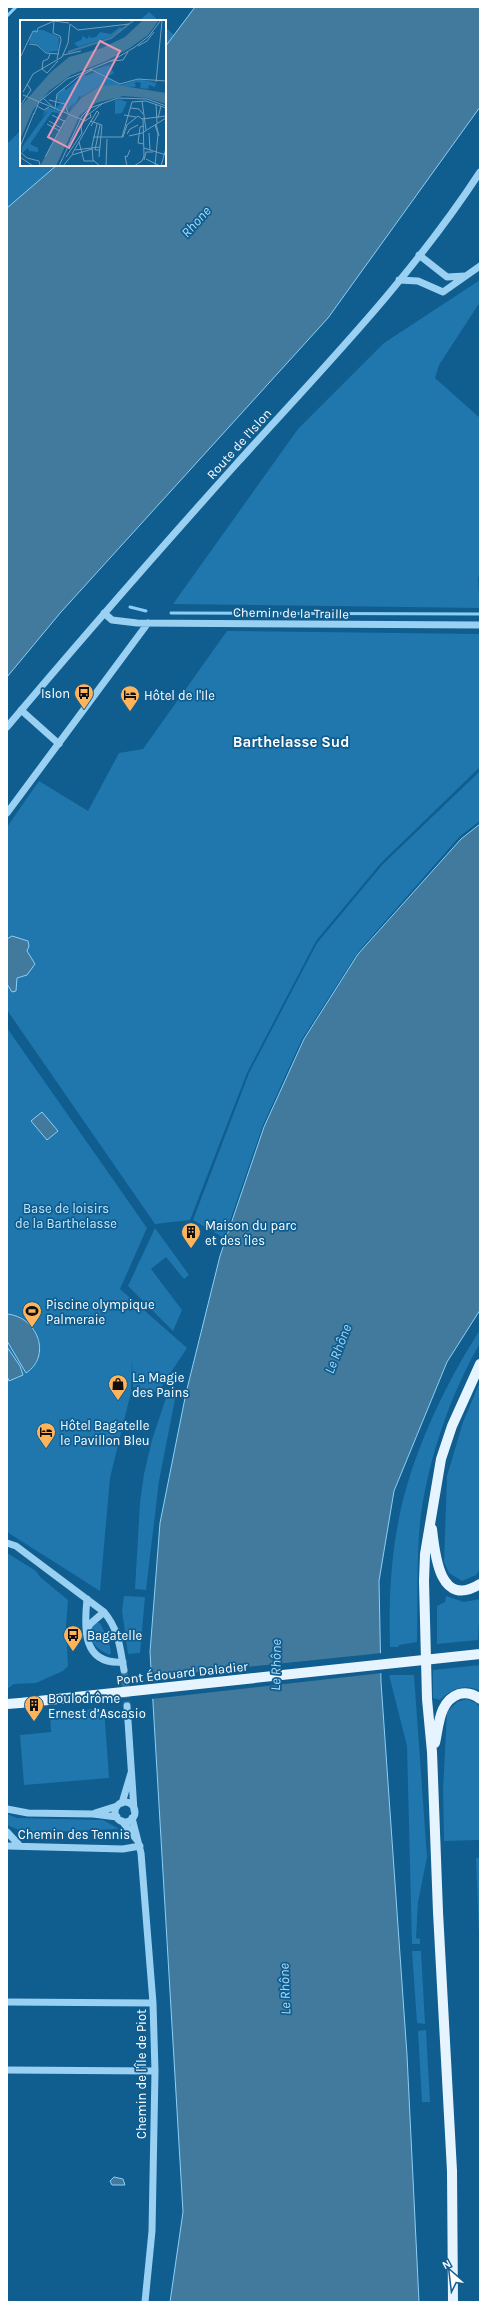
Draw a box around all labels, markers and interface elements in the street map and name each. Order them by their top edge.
inset map [20,20,166,166]
water label: Rhone [178,202,215,241]
street label: Route de l'Islon [203,406,275,482]
street label: Chemin de la Traille [233,604,349,622]
bus stop icon: Islon [73,682,95,710]
hotel icon: Hôtel de l'Ile [119,684,141,712]
place label: Islon [41,686,70,701]
place label: Hôtel de l'Ile [144,688,215,703]
district label: Barthelasse Sud [233,733,349,751]
park label: Base de loisirs de la Barthelasse [15,1201,117,1231]
place label: Maison du parc et des îles [205,1218,297,1248]
building icon: Maison du parc et des îles [180,1221,202,1249]
place label: Piscine olympique Palmeraie [46,1297,155,1327]
sports icon: Piscine olympique Palmeraie [21,1300,43,1328]
water label: Le Rhône [321,1321,355,1376]
place label: La Magie des Pains [132,1370,189,1400]
shop icon: La Magie des Pains [107,1373,129,1401]
place label: Hôtel Bagatelle le Pavillon Bleu [60,1418,150,1448]
hotel icon: Hôtel Bagatelle le Pavillon Bleu [35,1421,57,1449]
bus stop icon: Bagatelle [62,1624,84,1652]
place label: Bagatelle [87,1628,143,1643]
water label: Le Rhône [267,1639,285,1691]
street label: Pont Édouard Daladier [115,1657,249,1687]
place label: Boulodrôme Ernest d’Ascasio [48,1691,146,1721]
building icon: Boulodrôme Ernest d’Ascasio [23,1694,45,1722]
street label: Chemin des Tennis [18,1827,130,1842]
water label: Le Rhône [276,1962,294,2015]
street label: Chemin de l'Île de Piot [133,2009,149,2139]
north arrow [431,2253,471,2293]
text: N [440,2257,453,2272]

